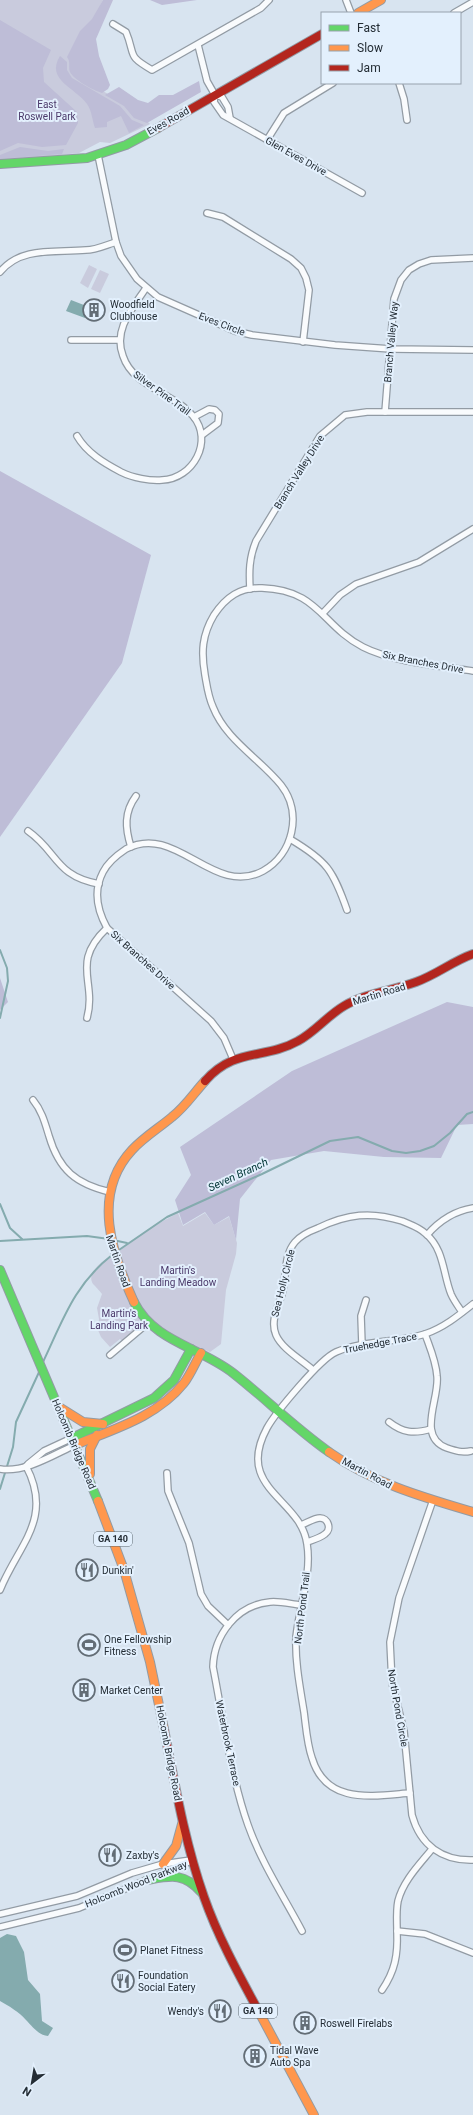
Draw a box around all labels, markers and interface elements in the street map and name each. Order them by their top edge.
legend [321,12,461,84]
text: Fast [357,21,380,35]
text: Slow [357,41,383,55]
text: Jam [357,61,381,75]
park label: East Roswell Park [18,99,77,122]
street label: Eves Road [145,105,191,137]
street label: Glen Eves Drive [263,135,329,177]
building icon: Woodfield Clubhouse [81,297,107,323]
place label: Woodfield Clubhouse [110,299,157,322]
street label: Branch Valley Way [382,301,400,383]
street label: Eves Circle [197,310,247,338]
street label: Silver Pine Trail [131,369,193,417]
street label: Branch Valley Drive [272,433,326,511]
street label: Six Branches Drive [382,649,464,675]
street label: Six Branches Drive [109,928,177,992]
street label: Martin Road [351,981,407,1007]
water label: Seven Branch [206,1155,270,1195]
street label: Martin Road [104,1233,132,1289]
street label: Sea Holly Circle [269,1248,297,1318]
park label: Martin's Landing Meadow [140,1265,217,1288]
park label: Martin's Landing Park [90,1308,149,1331]
street label: Truehedge Trace [343,1331,417,1355]
street label: Holcomb Bridge Road [50,1397,98,1491]
street label: Martin Road [340,1455,394,1491]
road number: GA 140 [94,1532,132,1546]
restaurant icon: Dunkin' [74,1557,100,1583]
place label: Dunkin' [102,1565,134,1576]
street label: North Pond Trail [292,1571,312,1645]
sports icon: One Fellowship Fitness [76,1632,102,1658]
place label: One Fellowship Fitness [104,1634,172,1657]
street label: North Pond Circle [386,1668,410,1748]
building icon: Market Center [71,1677,97,1703]
place label: Market Center [100,1685,163,1696]
street label: Waterbrook Terrace [214,1699,242,1787]
street label: Holcomb Bridge Road [154,1704,184,1802]
restaurant icon: Zaxby's [97,1842,123,1868]
place label: Zaxby's [126,1850,159,1861]
street label: Holcomb Wood Parkway [83,1858,189,1910]
sports icon: Planet Fitness [112,1937,138,1963]
place label: Planet Fitness [140,1945,203,1956]
restaurant icon: Foundation Social Eatery [110,1968,136,1994]
place label: Foundation Social Eatery [138,1970,196,1993]
restaurant icon: Wendy's [207,1998,233,2024]
road number: GA 140 [239,2004,277,2018]
place label: Wendy's [167,2006,204,2017]
building icon: Roswell Firelabs [292,2010,318,2036]
place label: Roswell Firelabs [320,2018,392,2029]
building icon: Tidal Wave Auto Spa [242,2043,268,2069]
place label: Tidal Wave Auto Spa [270,2045,319,2068]
north arrow [12,2063,52,2103]
text: N [20,2083,34,2099]

